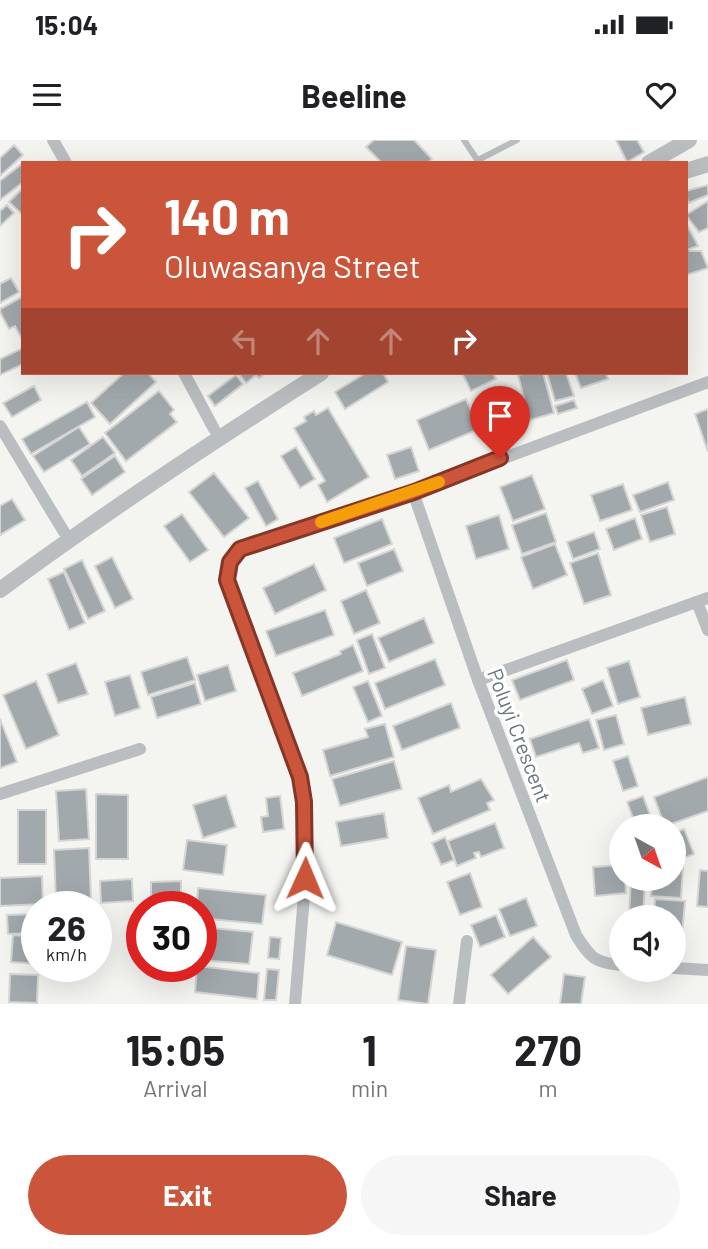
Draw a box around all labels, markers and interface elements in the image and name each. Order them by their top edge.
text: 15:04 [35,9,98,40]
icon: menu [28,76,66,114]
text: Beeline [301,76,407,114]
icon: heart [642,76,680,114]
text: 140 m [164,186,290,245]
icon: right [49,189,140,280]
text: Oluwasanya Street [164,246,421,284]
icon: left [226,322,264,360]
icon: ahead [299,322,337,360]
icon: ahead [372,322,410,360]
icon: right [445,322,483,360]
pin [470,386,530,458]
icon: arrive [481,397,519,435]
street label: Poluyi Crescent [483,665,557,805]
north arrow [609,814,686,891]
map controls [609,814,686,982]
position arrow [268,841,342,915]
speed limit sign: 30 [126,891,217,982]
button: sound [609,905,686,982]
text: 26 [47,906,86,948]
text: km/h [46,943,87,965]
text: 15:05 [126,1024,225,1074]
text: 1 [362,1024,377,1074]
text: 270 [514,1024,582,1074]
text: Arrival [143,1074,208,1102]
text: min [351,1074,388,1102]
text: m [539,1074,558,1102]
button: Exit [28,1155,347,1235]
button: Share [361,1155,680,1235]

